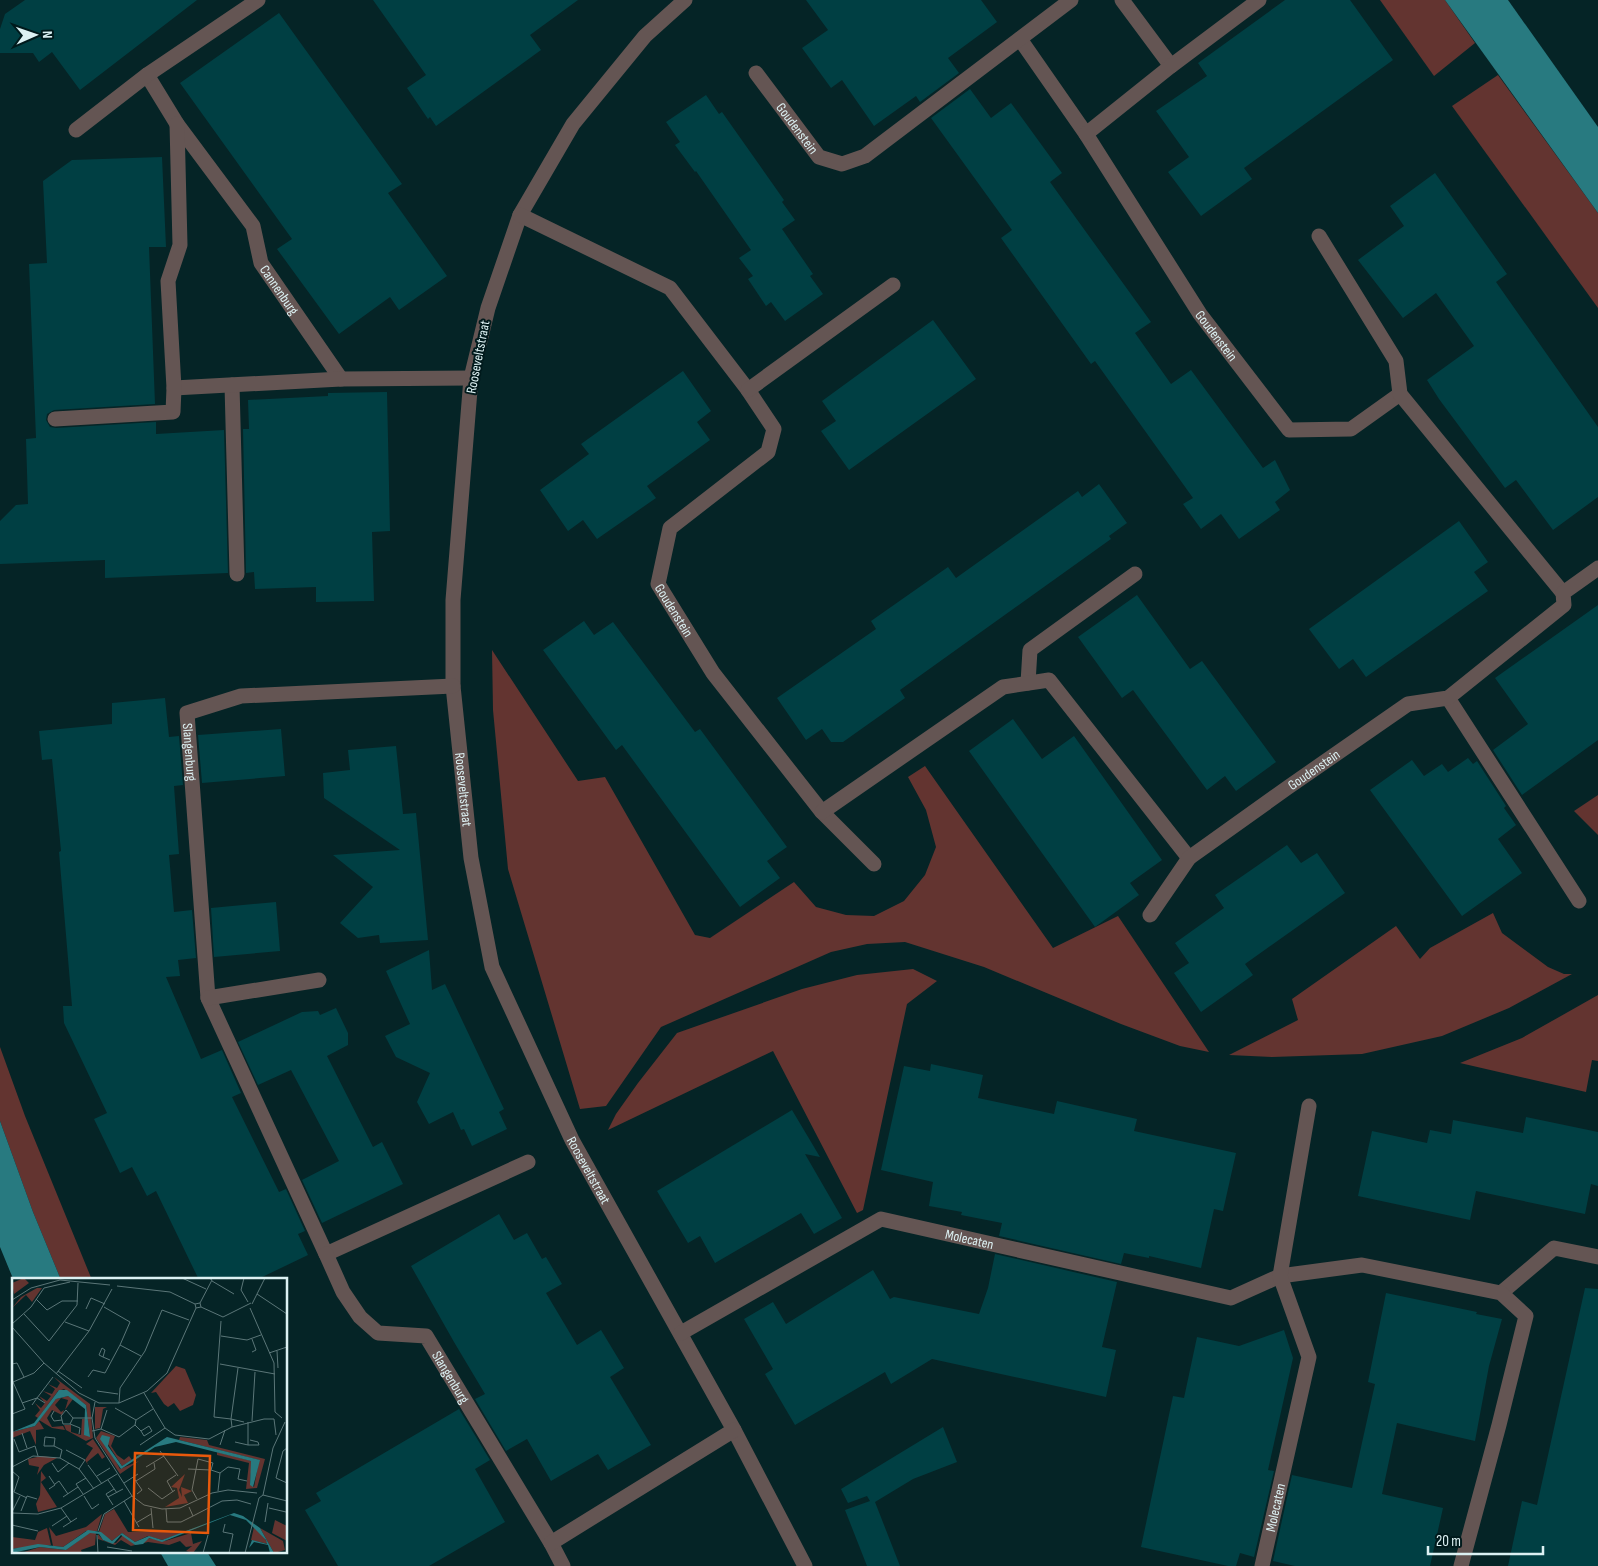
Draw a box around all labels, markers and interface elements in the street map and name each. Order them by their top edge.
north arrow [10,10,60,60]
text: N [39,31,56,39]
street label: Goudenstein [773,99,822,157]
street label: Cannenburg [256,262,303,318]
street label: Goudenstein [1192,307,1241,364]
street label: Rooseveltstraat [463,319,493,395]
street label: Goudenstein [651,580,697,640]
street label: Slangenburg [179,722,201,782]
street label: Goudenstein [1284,745,1343,793]
street label: Rooseveltstraat [452,752,476,827]
street label: Rooseveltstraat [563,1134,614,1207]
street label: Molecaten [944,1225,995,1253]
inset map [12,1278,288,1554]
street label: Slangenburg [429,1348,473,1407]
street label: Molecaten [1261,1482,1289,1533]
scale bar [1428,1524,1543,1556]
text: 20 m [1436,1532,1461,1551]

